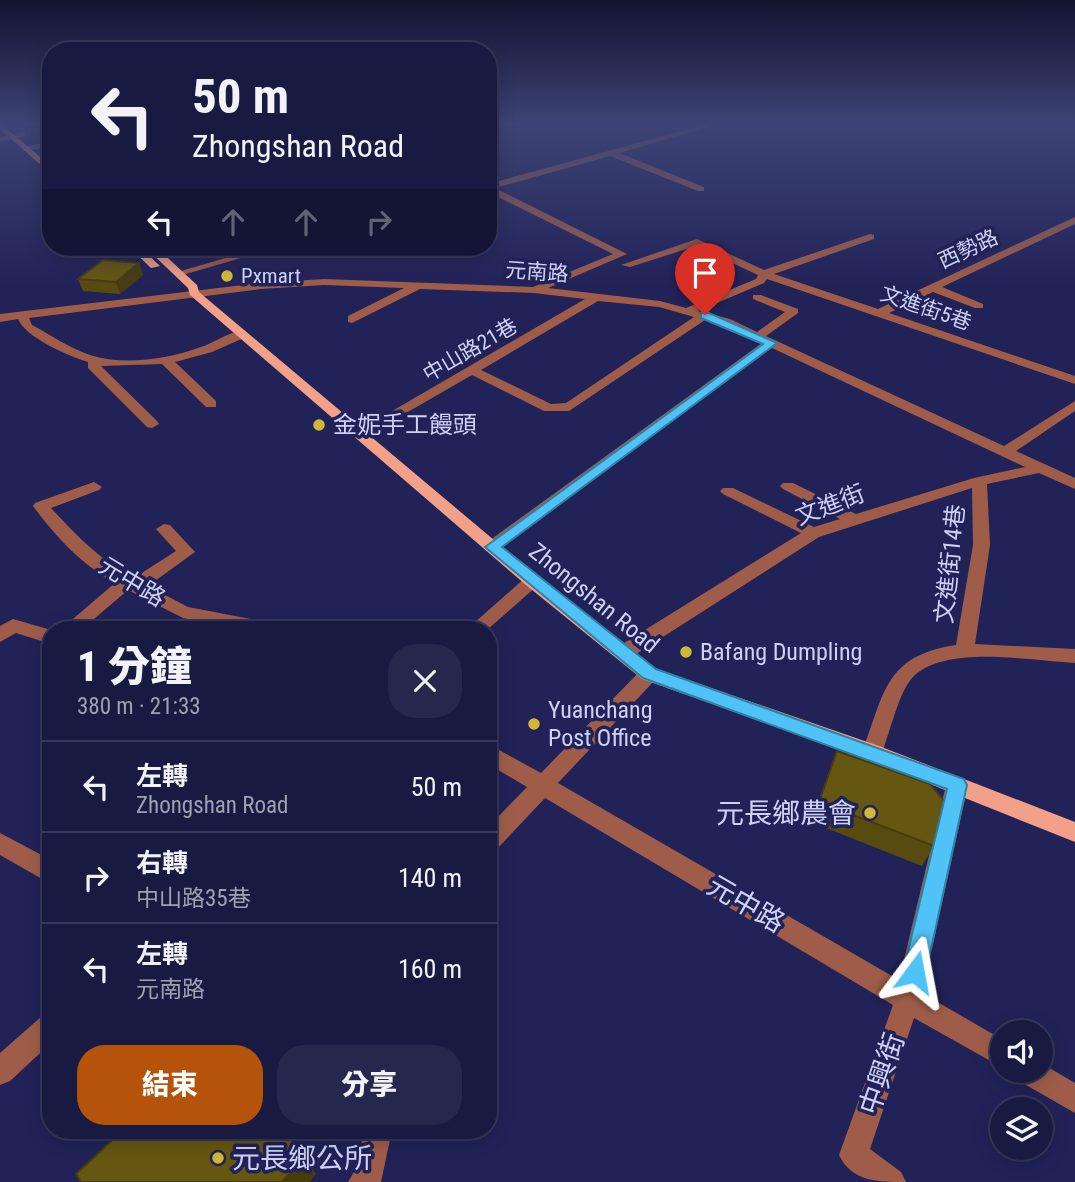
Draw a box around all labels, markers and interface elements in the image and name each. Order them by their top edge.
text: 50 m [192,68,289,125]
icon: left [77,70,168,161]
text: Zhongshan Road [192,127,404,165]
icon: left [141,203,179,241]
icon: ahead [214,203,252,241]
icon: ahead [287,203,325,241]
icon: right [360,203,398,241]
street label: 西勢路 [934,225,1002,273]
pin [675,243,735,315]
icon: arrive [686,254,724,292]
street label: 元南路 [505,258,569,286]
place label: Pxmart [241,264,301,288]
marker: Pxmart [219,268,235,284]
street label: 文進街5巷 [877,281,975,335]
street label: 中山路21巷 [419,313,521,387]
place label: 金妮手工饅頭 [333,411,477,439]
marker: 金妮手工饅頭 [311,417,327,433]
street label: 文進街 [791,479,869,531]
street label: 文進街14巷 [930,503,970,625]
street label: Zhongshan Road [523,537,665,659]
street label: 元中路 [94,551,170,613]
place label: Bafang Dumpling [700,638,862,666]
text: 1 分鐘 [77,642,192,691]
button: close [388,644,462,718]
marker: Bafang Dumpling [678,644,694,660]
text: 380 m · 21:33 [77,693,201,720]
place label: Yuanchang Post Office [548,696,653,752]
marker: Yuanchang Post Office [526,716,542,732]
text: 左轉 [136,761,188,791]
icon: left [77,768,115,806]
text: 50 m [411,772,462,802]
text: Zhongshan Road [136,792,288,819]
place label: 元長鄉農會 [716,797,856,830]
marker: 元長鄉農會 [862,805,878,821]
text: 右轉 [136,848,188,878]
icon: right [77,859,115,897]
text: 140 m [398,863,462,893]
street label: 元中路 [701,869,791,939]
text: 中山路35巷 [136,885,251,912]
position arrow [878,935,952,1009]
text: 左轉 [136,939,188,969]
icon: left [77,950,115,988]
text: 160 m [398,954,462,984]
text: 元南路 [136,976,205,1003]
map controls [990,1020,1053,1160]
button: sound [990,1020,1053,1083]
street label: 中興街 [853,1029,911,1119]
button: 結束 [77,1045,263,1125]
button: 分享 [277,1045,462,1125]
button: layers [990,1097,1053,1160]
place label: 元長鄉公所 [232,1142,372,1175]
marker: 元長鄉公所 [210,1150,226,1166]

